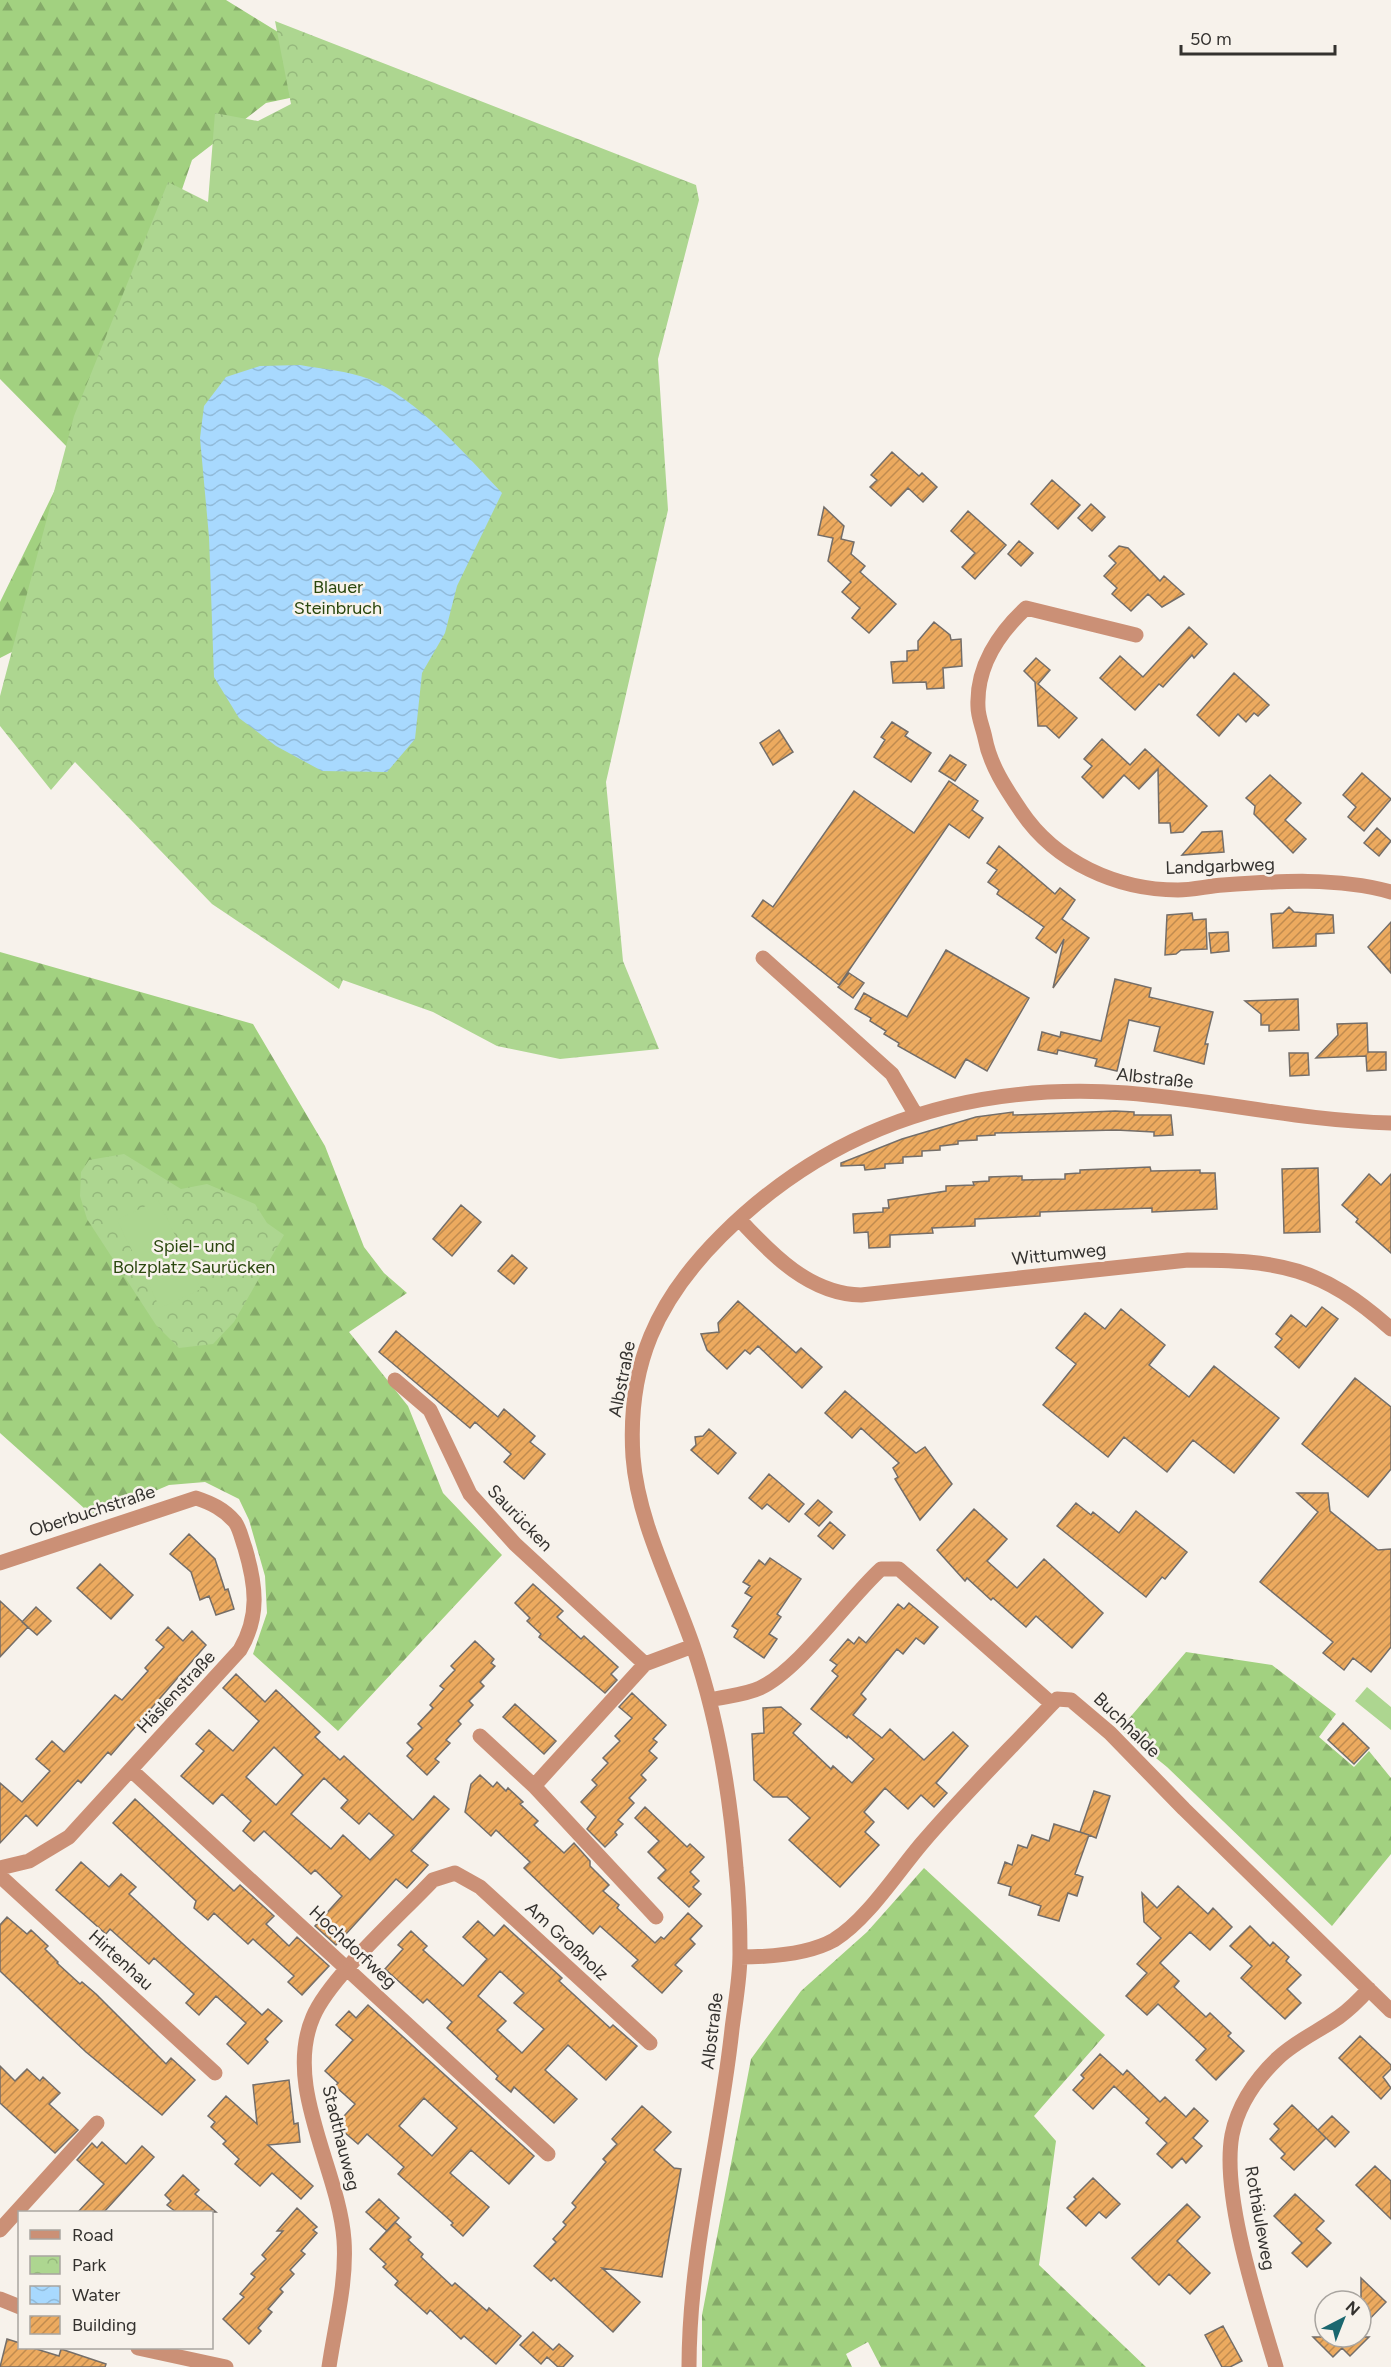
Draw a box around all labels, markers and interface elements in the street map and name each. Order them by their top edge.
scale bar [1181,18,1336,56]
text: 50 m [1190,28,1232,50]
park label: Blauer Steinbruch [294,576,382,619]
street label: Landgarbweg [1165,853,1275,879]
street label: Albstraße [1115,1063,1195,1093]
park label: Spiel- und Bolzplatz Saurücken [113,1235,275,1278]
street label: Wittumweg [1011,1238,1107,1270]
street label: Albstraße [604,1339,640,1419]
street label: Oberbuchstraße [26,1480,158,1542]
street label: Saurücken [483,1480,557,1556]
street label: Häslenstraße [132,1646,220,1738]
street label: Buchhalde [1089,1688,1165,1762]
street label: Am Großholz [521,1897,613,1985]
street label: Hochdorfweg [305,1901,401,1993]
street label: Hirtenhau [84,1925,158,1995]
street label: Albstraße [696,1991,728,2071]
street label: Stadthauweg [317,2083,365,2193]
street label: Rothäuleweg [1240,2164,1280,2272]
legend [18,2211,213,2349]
text: Road [72,2224,113,2246]
text: Park [72,2254,107,2276]
text: Water [72,2284,120,2306]
north arrow [1313,2289,1373,2349]
text: N [1342,2297,1364,2319]
text: Building [72,2314,137,2336]

